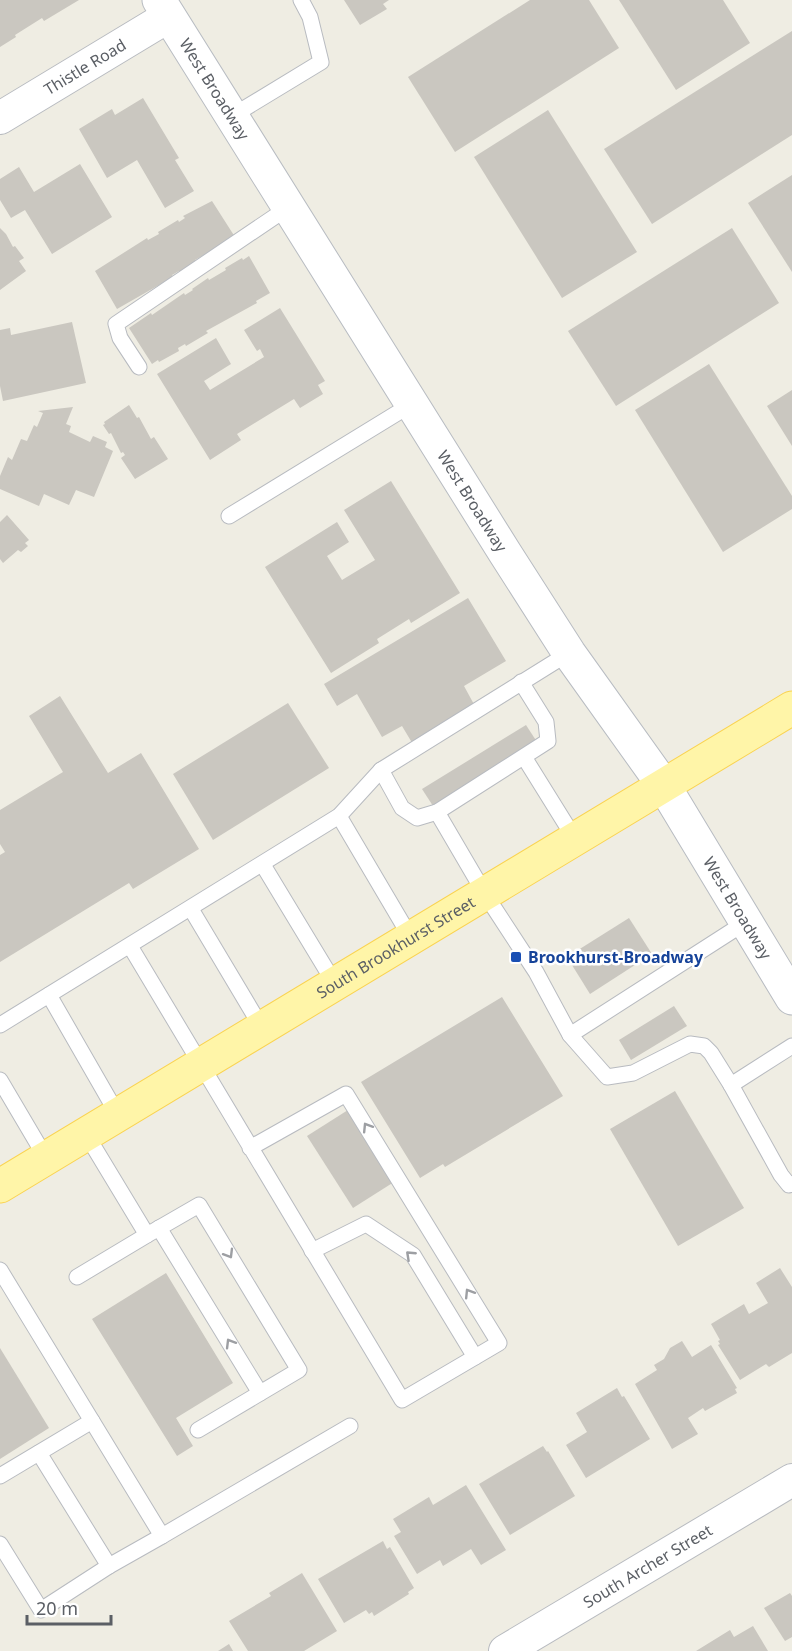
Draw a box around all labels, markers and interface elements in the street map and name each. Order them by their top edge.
street label: Thistle Road [40,34,130,100]
street label: West Broadway [175,34,255,145]
street label: West Broadway [432,446,513,557]
street label: West Broadway [698,853,778,964]
street label: South Brookhurst Street [312,891,479,1004]
place label: Brookhurst-Broadway [528,946,704,968]
marker: Brookhurst-Broadway [509,950,523,964]
one-way arrow [362,1123,374,1133]
one-way arrow [222,1248,233,1259]
one-way arrow [407,1251,417,1262]
one-way arrow [464,1289,476,1299]
one-way arrow [225,1339,237,1349]
street label: South Archer Street [579,1519,717,1613]
scale bar [27,1588,111,1626]
text: 20 m [36,1596,78,1620]

